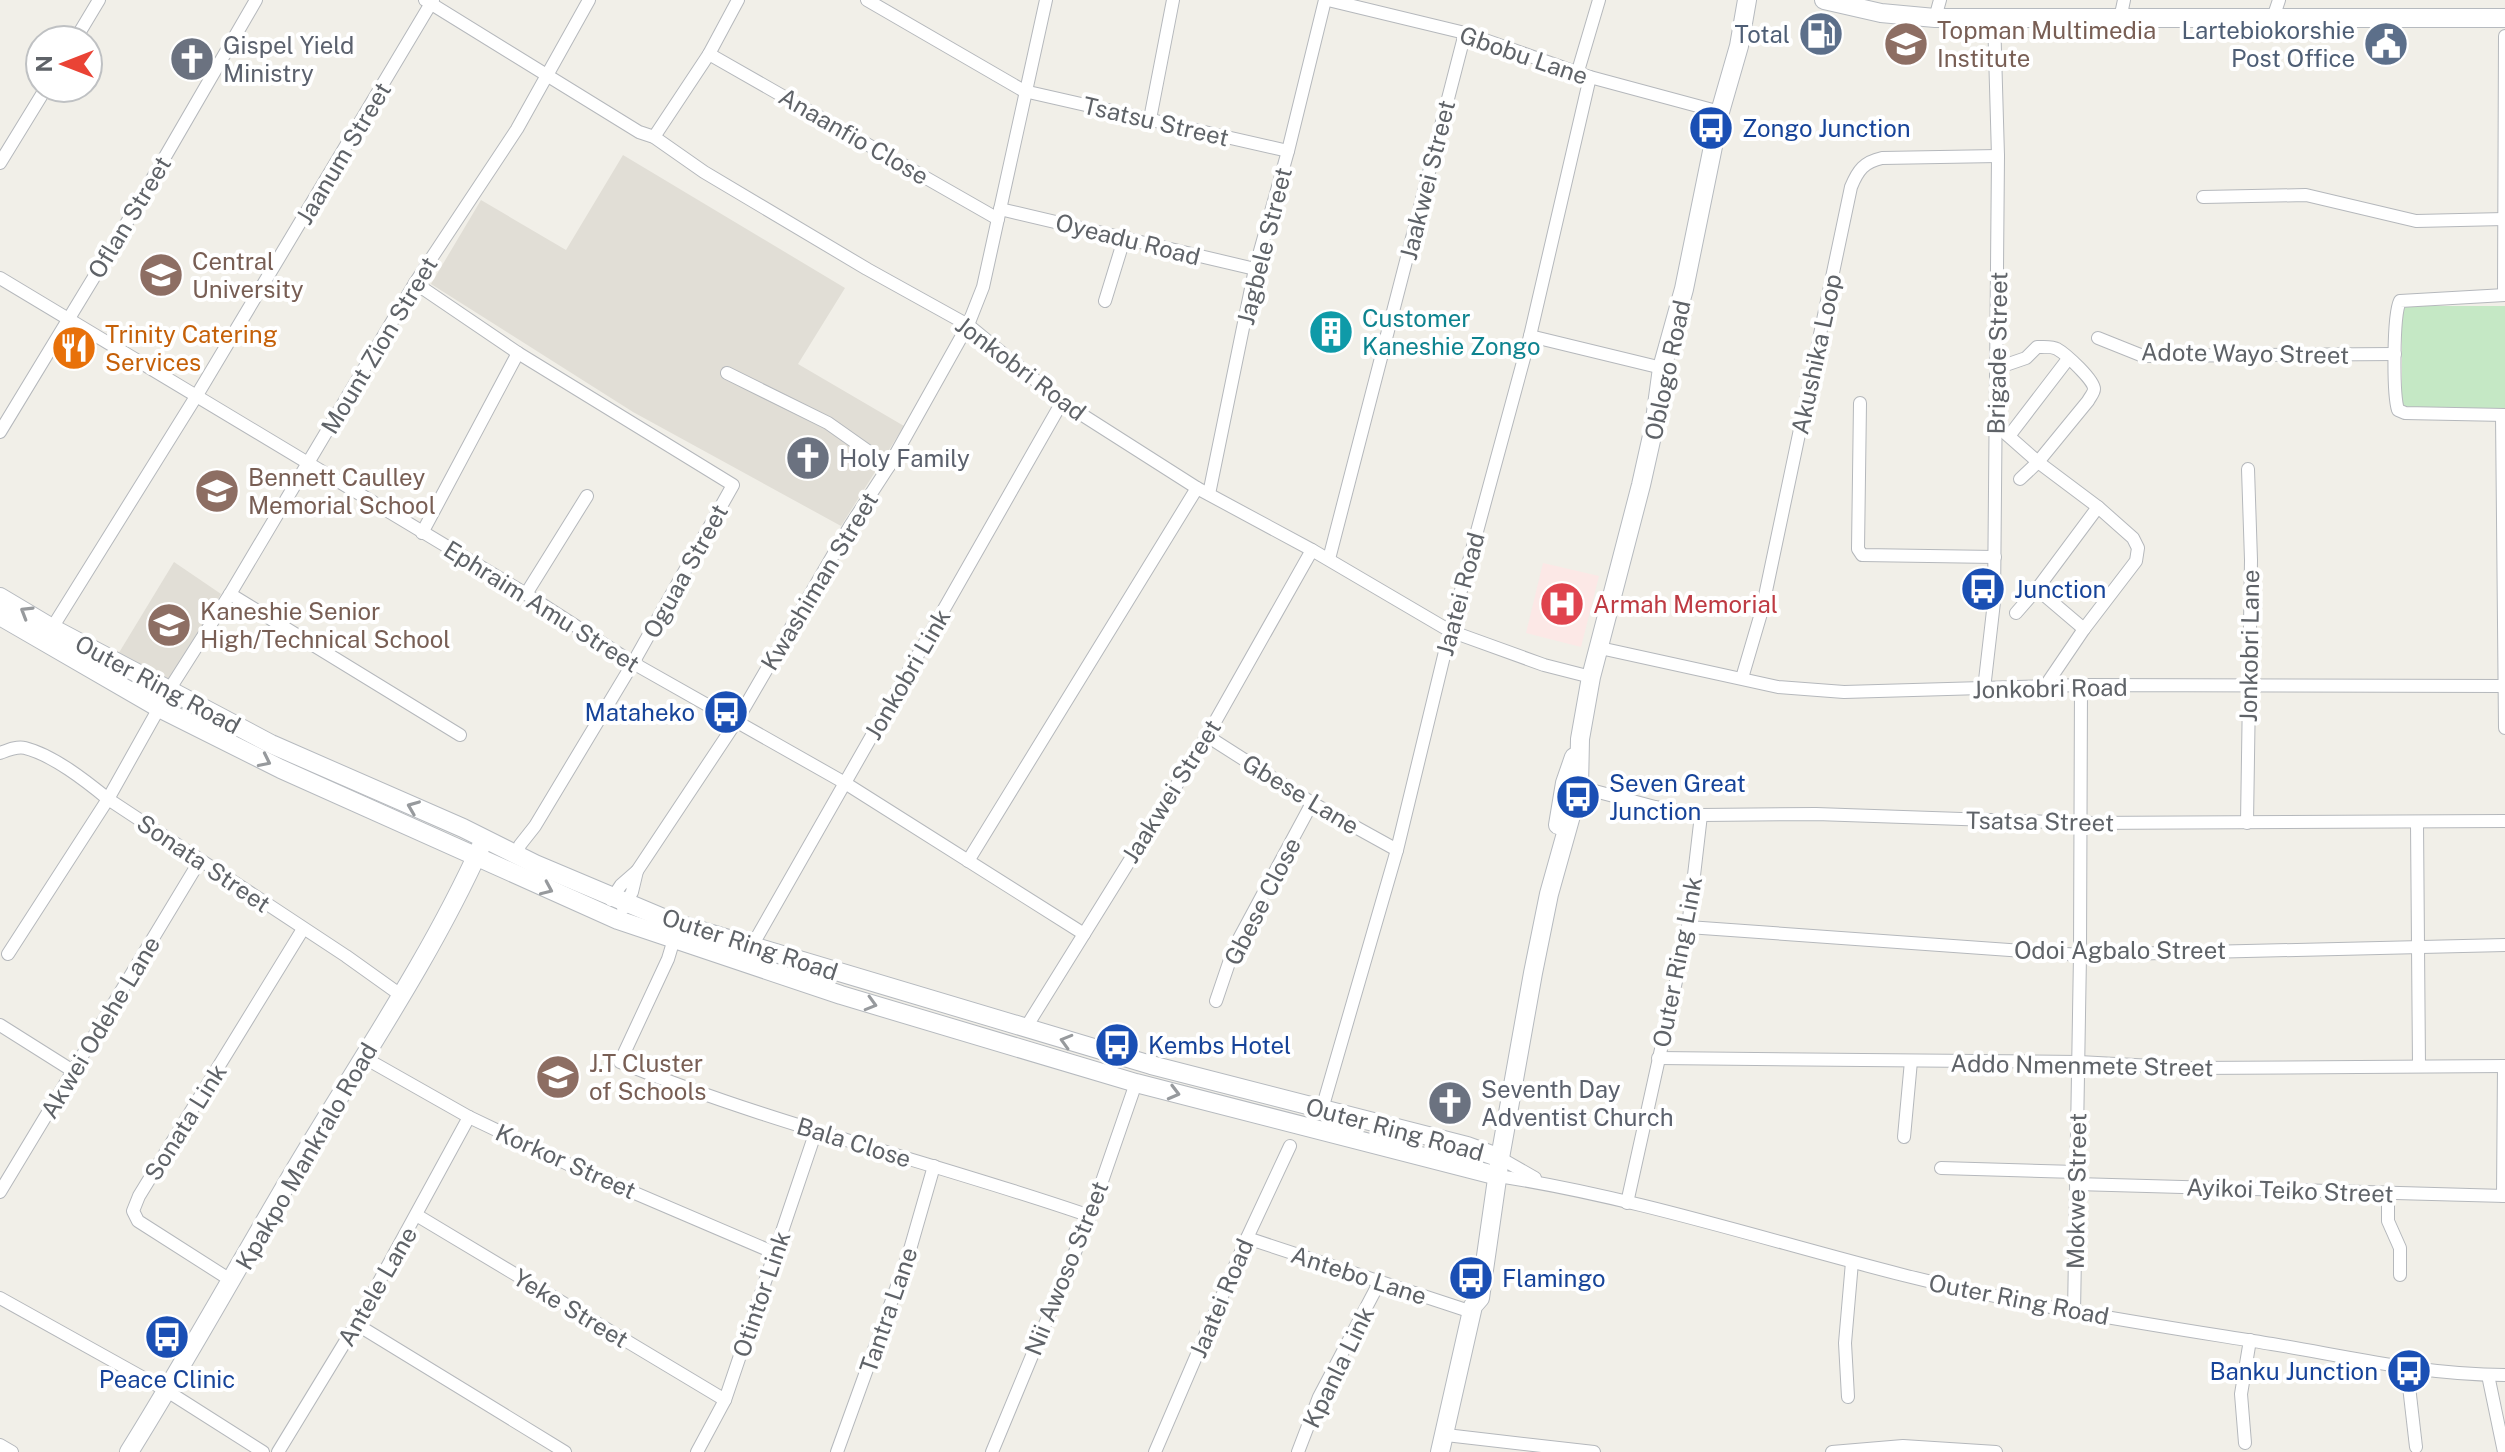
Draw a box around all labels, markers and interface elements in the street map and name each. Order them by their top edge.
fuel station icon: Total [1797,10,1845,58]
place label: Topman Multimedia Institute [1937,16,2156,72]
place label: Lartebiokorshie Post Office [2181,16,2355,72]
street label: Gbobu Lane [1456,20,1592,90]
place label: Total [1735,20,1790,48]
school or university icon: Topman Multimedia Institute [1882,20,1930,68]
public building icon: Lartebiokorshie Post Office [2362,20,2410,68]
north arrow [24,24,104,104]
place label: Gispel Yield Ministry [223,31,354,87]
church icon: Gispel Yield Ministry [168,35,216,83]
text: N [31,55,57,73]
street label: Jaanum Street [290,77,396,229]
street label: Anaanfio Close [774,82,934,190]
street label: Tsatsu Street [1080,91,1232,151]
street label: Jaakwei Street [1394,97,1460,263]
bus stop icon: Zongo Junction [1687,104,1735,152]
place label: Zongo Junction [1742,114,1911,142]
street label: Oflan Street [82,151,176,283]
street label: Jagbele Street [1231,164,1297,328]
street label: Oyeadu Road [1053,208,1203,270]
place label: Central University [192,247,304,303]
school or university icon: Central University [137,251,185,299]
street label: Mount Zion Street [315,251,443,439]
street label: Akushika Loop [1785,271,1847,437]
street label: Brigade Street [1982,271,2012,435]
street label: Oblogo Road [1638,297,1696,443]
place label: Customer Kaneshie Zongo [1362,304,1540,360]
building icon: Customer Kaneshie Zongo [1307,308,1355,356]
street label: Jonkobri Road [950,310,1092,426]
place label: Trinity Catering Services [105,320,278,376]
restaurant icon: Trinity Catering Services [50,324,98,372]
street label: Adote Wayo Street [2141,337,2349,369]
church icon: Holy Family [784,434,832,482]
place label: Holy Family [839,444,970,472]
place label: Bennett Caulley Memorial School [248,463,436,519]
school or university icon: Bennett Caulley Memorial School [193,467,241,515]
street label: Kwashiman Street [755,487,883,675]
street label: Oguaa Street [637,499,733,643]
street label: Jaatei Road [1430,529,1490,659]
street label: Ephraim Amu Street [439,534,645,678]
bus stop icon: Junction [1959,565,2007,613]
street label: Jonkobri Lane [2234,569,2264,723]
place label: Junction [2014,575,2106,603]
hospital icon: Armah Memorial [1538,580,1586,628]
place label: Armah Memorial [1593,590,1778,618]
place label: Kaneshie Senior High/Technical School [200,597,451,653]
school or university icon: Kaneshie Senior High/Technical School [145,601,193,649]
street label: Jonkobri Link [858,604,956,744]
one-way arrow [20,606,35,622]
street label: Outer Ring Road [71,629,245,739]
street label: Jonkobri Road [1972,673,2128,703]
bus stop icon: Mataheko [702,688,750,736]
place label: Mataheko [585,698,695,726]
street label: Jaakwei Street [1116,714,1226,868]
street label: Gbese Lane [1238,748,1364,840]
one-way arrow [256,751,271,766]
place label: Seven Great Junction [1609,769,1746,825]
bus stop icon: Seven Great Junction [1554,773,1602,821]
one-way arrow [407,800,421,817]
street label: Tsatsa Street [1966,806,2114,836]
street label: Sonata Street [132,808,276,918]
street label: Gbese Close [1218,833,1306,969]
street label: Outer Ring Link [1647,874,1707,1050]
one-way arrow [539,879,553,895]
street label: Outer Ring Road [659,902,841,986]
street label: Akwei Odehe Lane [35,931,165,1123]
street label: Odoi Agbalo Street [2014,936,2226,964]
one-way arrow [864,995,878,1011]
bus stop icon: Kembs Hotel [1093,1021,1141,1069]
place label: Kembs Hotel [1148,1031,1291,1059]
one-way arrow [1060,1034,1074,1050]
street label: Kpakpo Mankralo Road [229,1037,383,1275]
place label: J.T Cluster of Schools [589,1049,706,1105]
street label: Addo Nmenmete Street [1950,1049,2214,1081]
school or university icon: J.T Cluster of Schools [534,1053,582,1101]
street label: Sonata Link [138,1059,232,1185]
place label: Seventh Day Adventist Church [1481,1075,1674,1131]
church icon: Seventh Day Adventist Church [1426,1079,1474,1127]
one-way arrow [1167,1083,1181,1100]
street label: Outer Ring Road [1303,1092,1487,1166]
street label: Bala Close [793,1111,915,1173]
street label: Mokwe Street [2061,1113,2091,1269]
street label: Korkor Street [492,1118,640,1204]
street label: Ayikoi Teiko Street [2186,1172,2394,1208]
street label: Nii Awoso Street [1018,1177,1114,1359]
street label: Antele Lane [332,1221,422,1351]
street label: Otintor Link [726,1227,796,1361]
street label: Jaatei Road [1183,1234,1259,1362]
street label: Antebo Lane [1288,1240,1430,1310]
street label: Tantra Lane [853,1244,923,1376]
bus stop icon: Flamingo [1447,1254,1495,1302]
street label: Yeke Street [509,1263,633,1353]
place label: Flamingo [1502,1264,1606,1292]
street label: Outer Ring Road [1927,1268,2111,1330]
street label: Kpanla Link [1297,1302,1379,1432]
bus stop icon: Peace Clinic [143,1313,191,1361]
bus stop icon: Banku Junction [2385,1347,2433,1395]
place label: Banku Junction [2209,1357,2378,1385]
place label: Peace Clinic [99,1365,235,1393]

